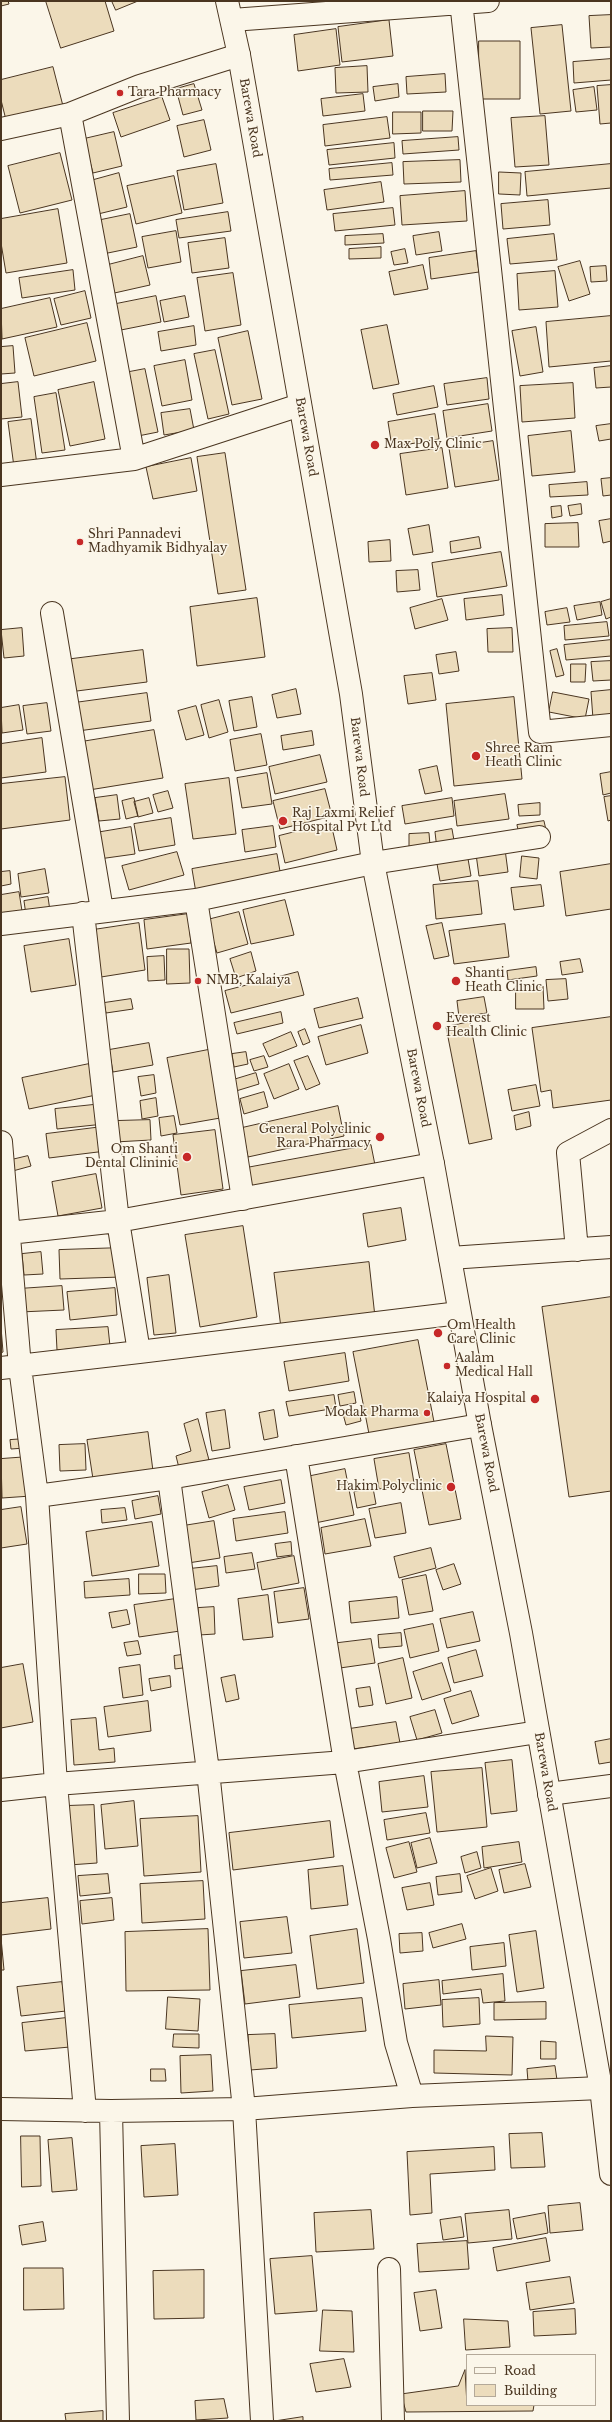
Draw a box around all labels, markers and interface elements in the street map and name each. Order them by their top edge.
street label: Barewa Road [236,77,264,159]
place label: Tara Pharmacy [128,86,221,100]
marker: Tara Pharmacy [115,88,125,98]
street label: Barewa Road [292,396,320,478]
place label: Max Poly Clinic [384,438,482,452]
marker: Max Poly Clinic [369,439,381,451]
place label: Shri Pannadevi Madhyamik Bidhyalay [88,528,227,556]
marker: Shri Pannadevi Madhyamik Bidhyalay [75,537,85,547]
street label: Barewa Road [347,716,371,798]
place label: Shree Ram Heath Clinic [485,742,562,770]
marker: Shree Ram Heath Clinic [470,750,482,762]
place label: Raj Laxmi Relief Hospital Pvt Ltd [292,807,394,835]
marker: Raj Laxmi Relief Hospital Pvt Ltd [277,815,289,827]
place label: Shanti Heath Clinic [465,967,542,995]
place label: NMB, Kalaiya [206,974,291,988]
marker: Shanti Heath Clinic [450,975,462,987]
marker: NMB, Kalaiya [193,976,203,986]
place label: Everest Health Clinic [446,1012,527,1040]
marker: Everest Health Clinic [431,1020,443,1032]
street label: Barewa Road [403,1047,433,1129]
place label: General Polyclinic Rara Pharmacy [259,1123,371,1151]
marker: General Polyclinic Rara Pharmacy [374,1131,386,1143]
place label: Om Shanti Dental Clininic [85,1143,178,1171]
marker: Om Shanti Dental Clininic [181,1151,193,1163]
place label: Om Health Care Clinic [447,1319,516,1347]
marker: Om Health Care Clinic [432,1327,444,1339]
place label: Aalam Medical Hall [455,1352,533,1380]
marker: Aalam Medical Hall [442,1361,452,1371]
place label: Kalaiya Hospital [426,1392,526,1406]
marker: Kalaiya Hospital [529,1393,541,1405]
place label: Modak Pharma [324,1406,419,1420]
marker: Modak Pharma [422,1408,432,1418]
street label: Barewa Road [471,1412,501,1494]
place label: Hakim Polyclinic [336,1480,442,1494]
marker: Hakim Polyclinic [445,1481,457,1493]
street label: Barewa Road [531,1731,559,1813]
legend [466,2354,596,2406]
text: Road [504,2363,536,2378]
text: Building [504,2383,557,2398]

